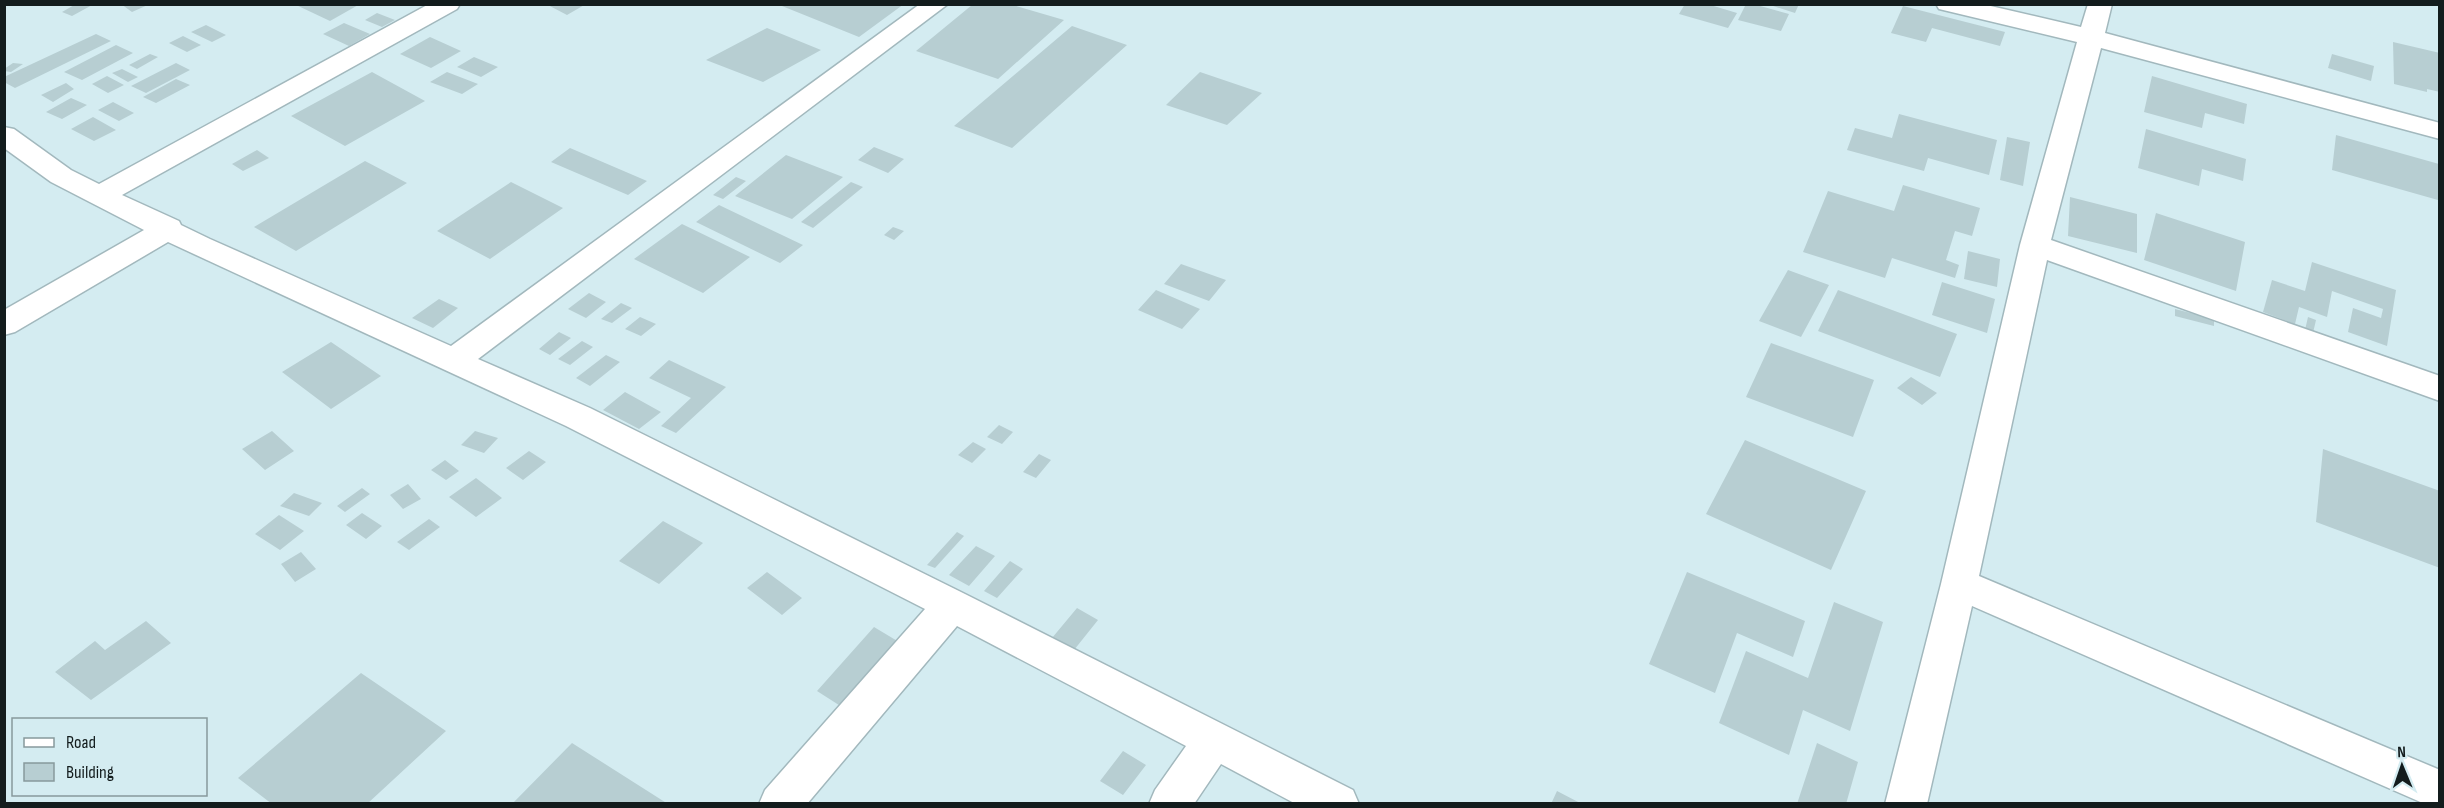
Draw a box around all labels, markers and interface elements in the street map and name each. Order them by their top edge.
legend [12,718,207,796]
text: Road [66,732,96,753]
north arrow [2372,736,2432,796]
text: N [2397,743,2406,762]
text: Building [66,762,114,783]

